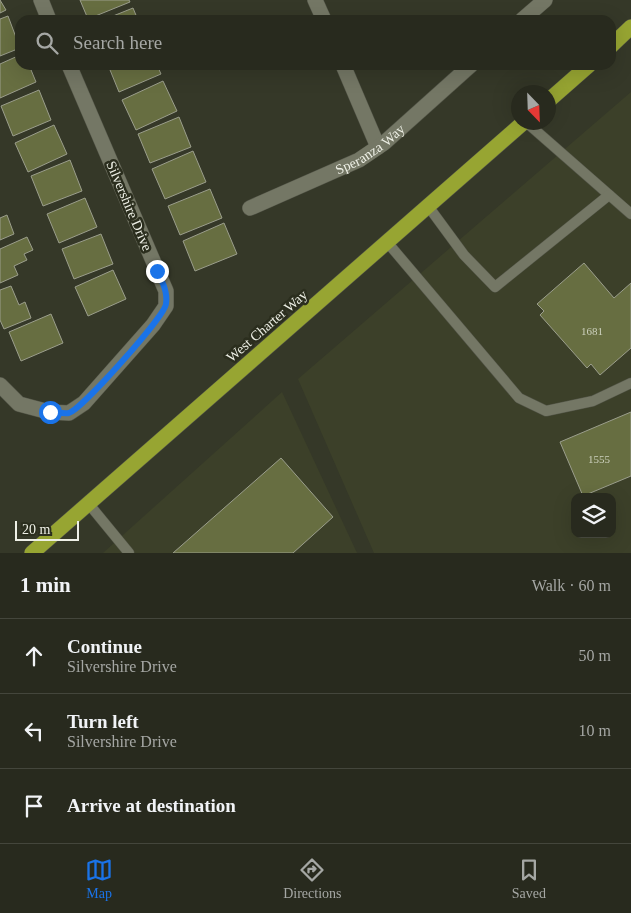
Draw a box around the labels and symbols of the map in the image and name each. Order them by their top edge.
north arrow [511,85,556,130]
street label: Speranza Way [333,121,407,177]
street label: Silvershire Drive [103,159,155,253]
route end [146,260,169,283]
street label: West Charter Way [224,287,310,365]
house number: 1681 [581,325,603,337]
route start [39,401,62,424]
house number: 1555 [588,453,611,465]
scale bar [15,518,79,541]

